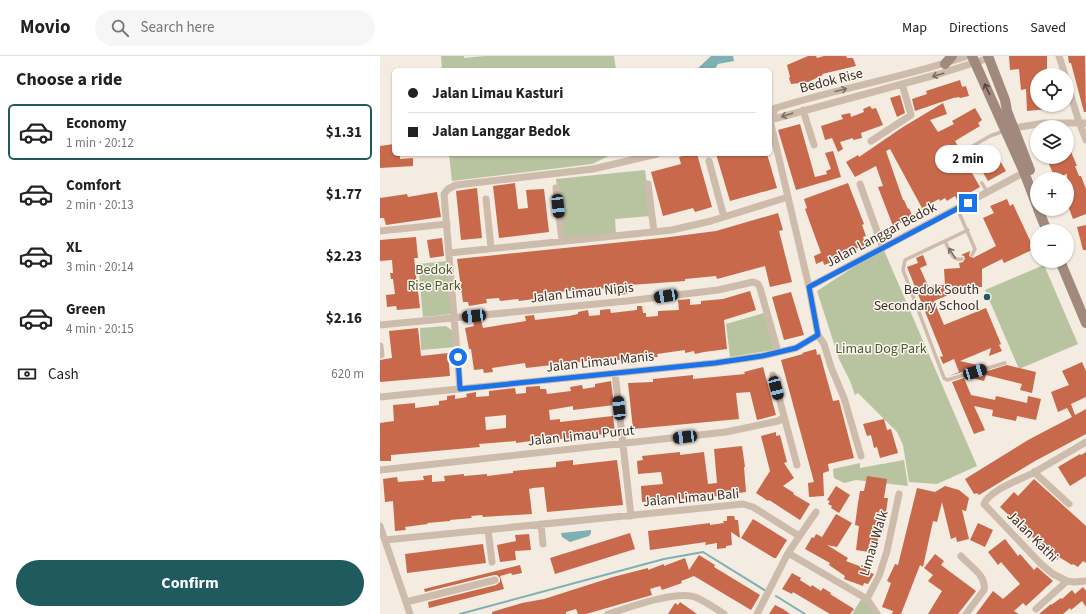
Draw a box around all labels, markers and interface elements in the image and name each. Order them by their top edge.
search box [95,10,375,46]
text: Movio [20,14,71,41]
icon: search [109,17,131,39]
text: Search here [141,17,215,38]
text: Map [902,18,927,38]
text: Directions [949,18,1008,38]
text: Saved [1030,18,1066,38]
street label: Bedok Rise [798,63,865,98]
text: Choose a ride [16,67,122,92]
map controls [1030,68,1074,268]
button: locate [1030,68,1074,112]
one-way arrow [931,72,944,79]
text: Jalan Limau Kasturi [432,83,563,104]
one-way arrow [983,84,990,96]
one-way arrow [834,86,847,94]
one-way arrow [781,112,793,120]
text: Economy [66,113,127,134]
icon: car [18,114,54,150]
button: layers [1030,120,1074,164]
text: Jalan Langgar Bedok [432,121,570,142]
text: $1.31 [326,122,362,143]
text: 1 min · 20:12 [66,134,134,152]
callout: 2 min [935,145,1001,173]
text: 2 min [952,150,984,168]
button: + [1030,172,1074,216]
text: Comfort [66,175,121,196]
icon: car [18,176,54,212]
text: $1.77 [326,184,362,205]
car [551,193,565,219]
route end [959,194,977,212]
text: 2 min · 20:13 [66,196,134,214]
street label: Jalan Langgar Bedok [823,197,940,272]
button: − [1030,224,1074,268]
text: XL [66,237,82,258]
icon: car [18,238,54,274]
text: $2.23 [326,246,362,267]
one-way arrow [947,247,955,259]
text: 3 min · 20:14 [66,258,134,276]
park label: Bedok Rise Park [407,260,461,296]
street label: Jalan Limau Nipis [529,278,635,308]
place label: Bedok South Secondary School [874,280,979,316]
car [653,288,679,304]
marker: Bedok South Secondary School [982,292,992,302]
text: Green [66,299,106,320]
icon: car [18,300,54,336]
text: $2.16 [326,308,362,329]
car [461,309,487,323]
text: 4 min · 20:15 [66,320,134,338]
park label: Limau Dog Park [835,339,927,359]
street label: Jalan Limau Manis [545,346,655,378]
route start [449,348,467,366]
icon: cash [16,363,38,385]
car [962,363,988,381]
text: Cash [48,364,79,385]
text: 620 m [331,365,364,383]
car [767,375,785,401]
car [612,395,626,421]
street label: Jalan Limau Purut [527,420,636,452]
car [672,430,698,444]
street label: Jalan Limau Bali [642,484,740,512]
street label: Jalan Kathi [1002,506,1063,567]
street label: Limau Walk [855,508,893,579]
button: Confirm [16,560,364,606]

